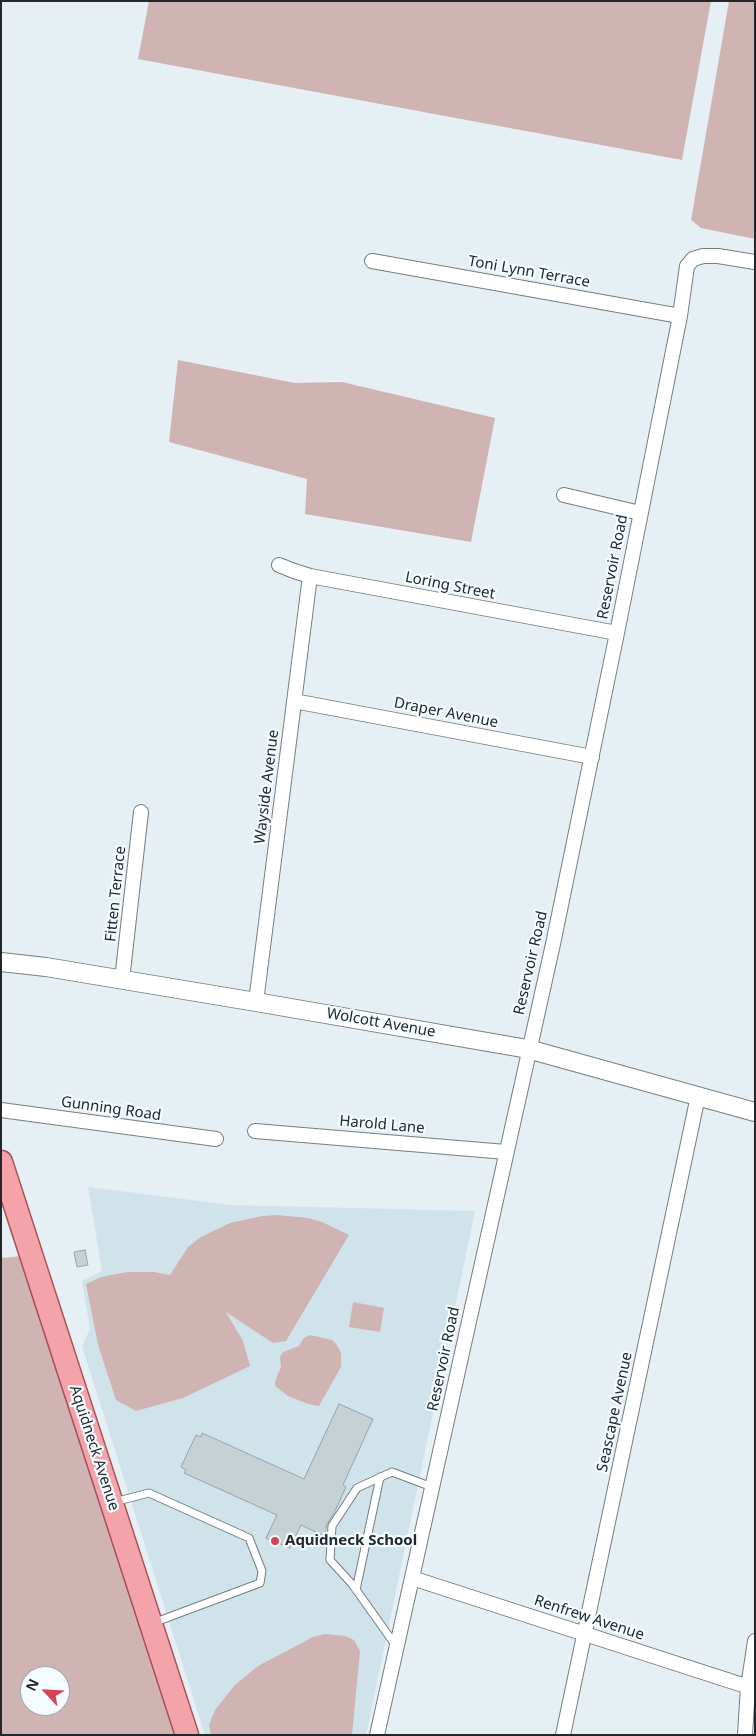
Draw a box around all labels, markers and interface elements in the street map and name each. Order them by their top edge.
street label: Toni Lynn Terrace [467,252,591,292]
street label: Reservoir Road [594,513,632,621]
street label: Loring Street [403,568,497,604]
street label: Draper Avenue [392,694,500,732]
street label: Wayside Avenue [251,729,283,845]
street label: Fitten Terrace [102,845,130,943]
street label: Reservoir Road [510,909,552,1017]
street label: Wolcott Avenue [325,1005,437,1041]
street label: Gunning Road [60,1093,162,1125]
street label: Harold Lane [339,1112,425,1138]
street label: Reservoir Road [424,1305,464,1413]
street label: Seascape Avenue [593,1350,637,1474]
street label: Aquidneck Avenue [65,1383,123,1513]
place label: Aquidneck School [285,1532,417,1550]
marker: Aquidneck School [269,1535,281,1547]
street label: Renfrew Avenue [532,1592,646,1644]
north arrow [20,1666,70,1716]
text: N [21,1676,43,1694]

